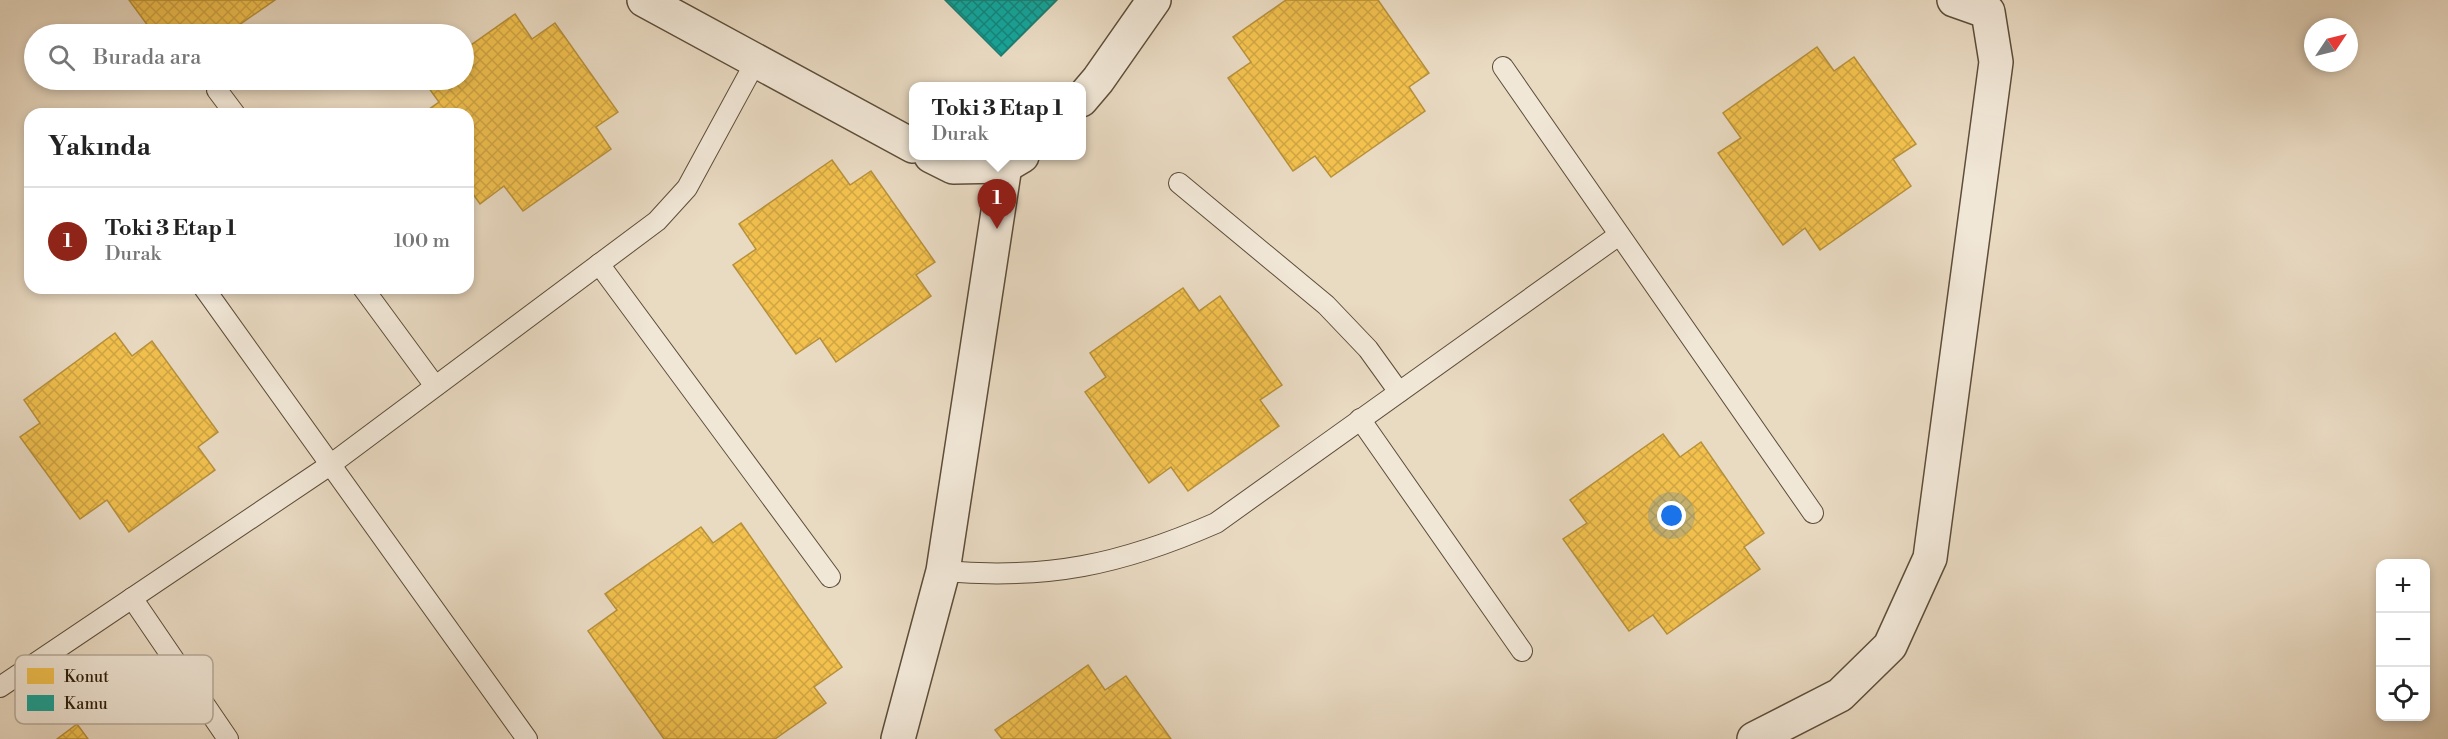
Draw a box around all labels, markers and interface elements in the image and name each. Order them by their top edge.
north arrow [2304,18,2358,72]
search box [24,24,474,90]
icon: search [45,41,78,74]
text: Burada ara [93,44,201,71]
popup [909,82,1086,160]
text: Toki 3 Etap 1 [932,95,1063,122]
text: Durak [932,122,988,147]
text: Yakında [48,131,151,163]
pin: 1 [978,180,1016,229]
text: Toki 3 Etap 1 [105,215,236,242]
text: 1 [63,229,72,254]
text: 100 m [394,229,450,254]
text: Durak [105,242,161,267]
your location [1657,501,1686,530]
map controls [2376,559,2430,721]
button: + [2376,559,2430,613]
button: − [2376,613,2430,667]
legend [15,655,213,724]
text: Konut [64,667,109,687]
button: locate [2376,667,2430,721]
text: Kamu [64,694,108,714]

